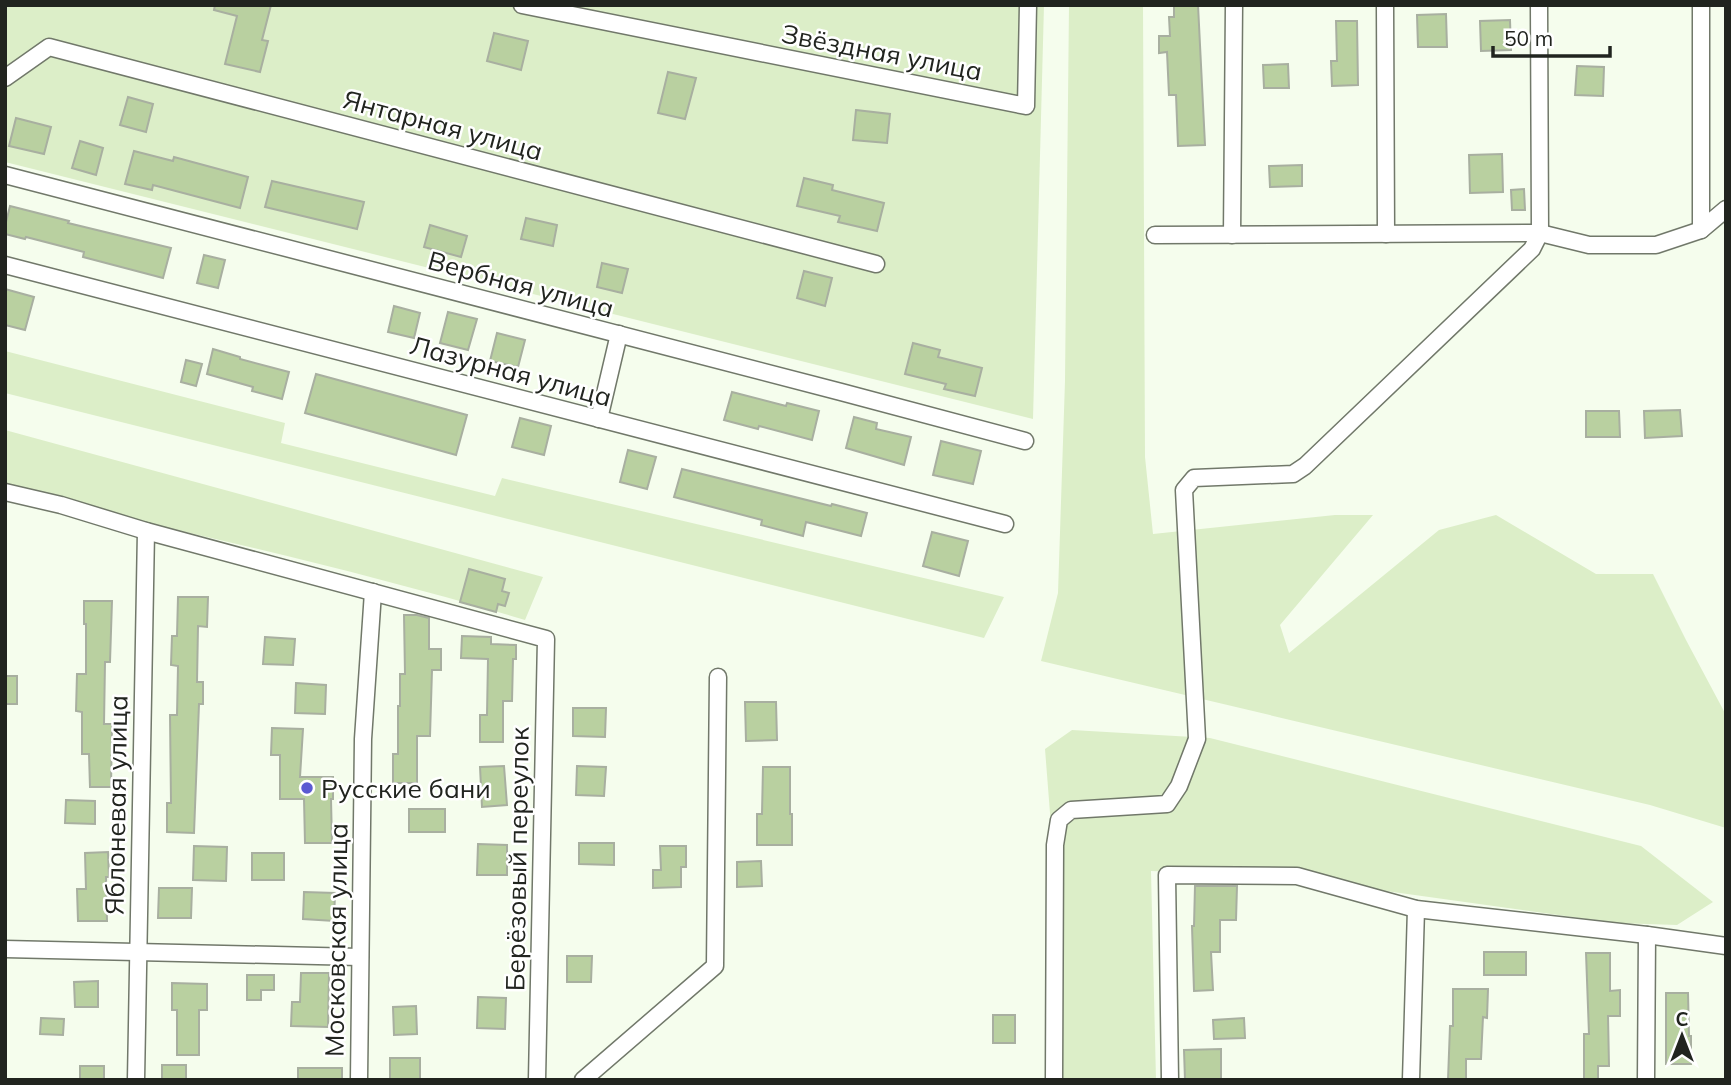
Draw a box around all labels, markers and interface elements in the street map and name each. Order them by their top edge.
scale bar [1493,14,1610,58]
street label: Звёздная улица [779,16,985,88]
text: 50 m [1504,25,1553,51]
street label: Янтарная улица [340,83,546,167]
street label: Вербная улица [424,243,618,325]
street label: Лазурная улица [407,328,615,414]
street label: Яблоневая улица [98,695,134,915]
street label: Берёзовый переулок [498,727,536,991]
place label: Русские бани [321,772,491,805]
marker: Русские бани [299,780,315,796]
street label: Московская улица [317,823,355,1057]
north arrow [1647,1001,1717,1071]
text: С [1675,1007,1689,1031]

